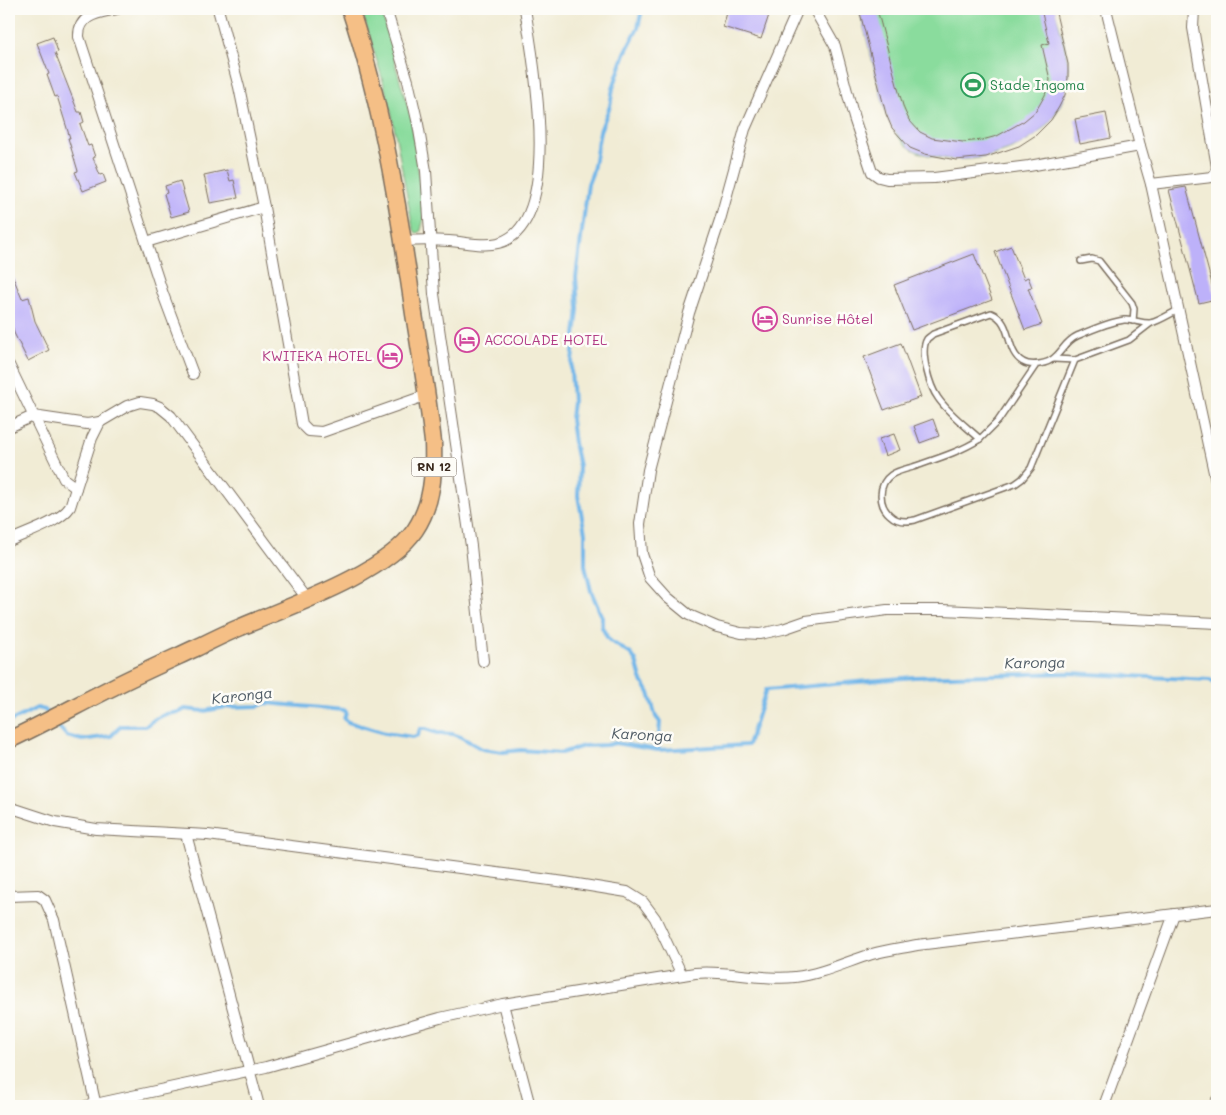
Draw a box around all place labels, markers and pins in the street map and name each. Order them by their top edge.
sports icon: Stade Ingoma [960,72,986,98]
place label: Stade Ingoma [990,75,1085,94]
hotel icon: Sunrise Hôtel [752,306,778,332]
place label: Sunrise Hôtel [782,309,873,328]
hotel icon: ACCOLADE HOTEL [454,327,480,353]
place label: ACCOLADE HOTEL [484,330,608,349]
hotel icon: KWITEKA HOTEL [377,343,403,369]
place label: KWITEKA HOTEL [262,346,373,365]

